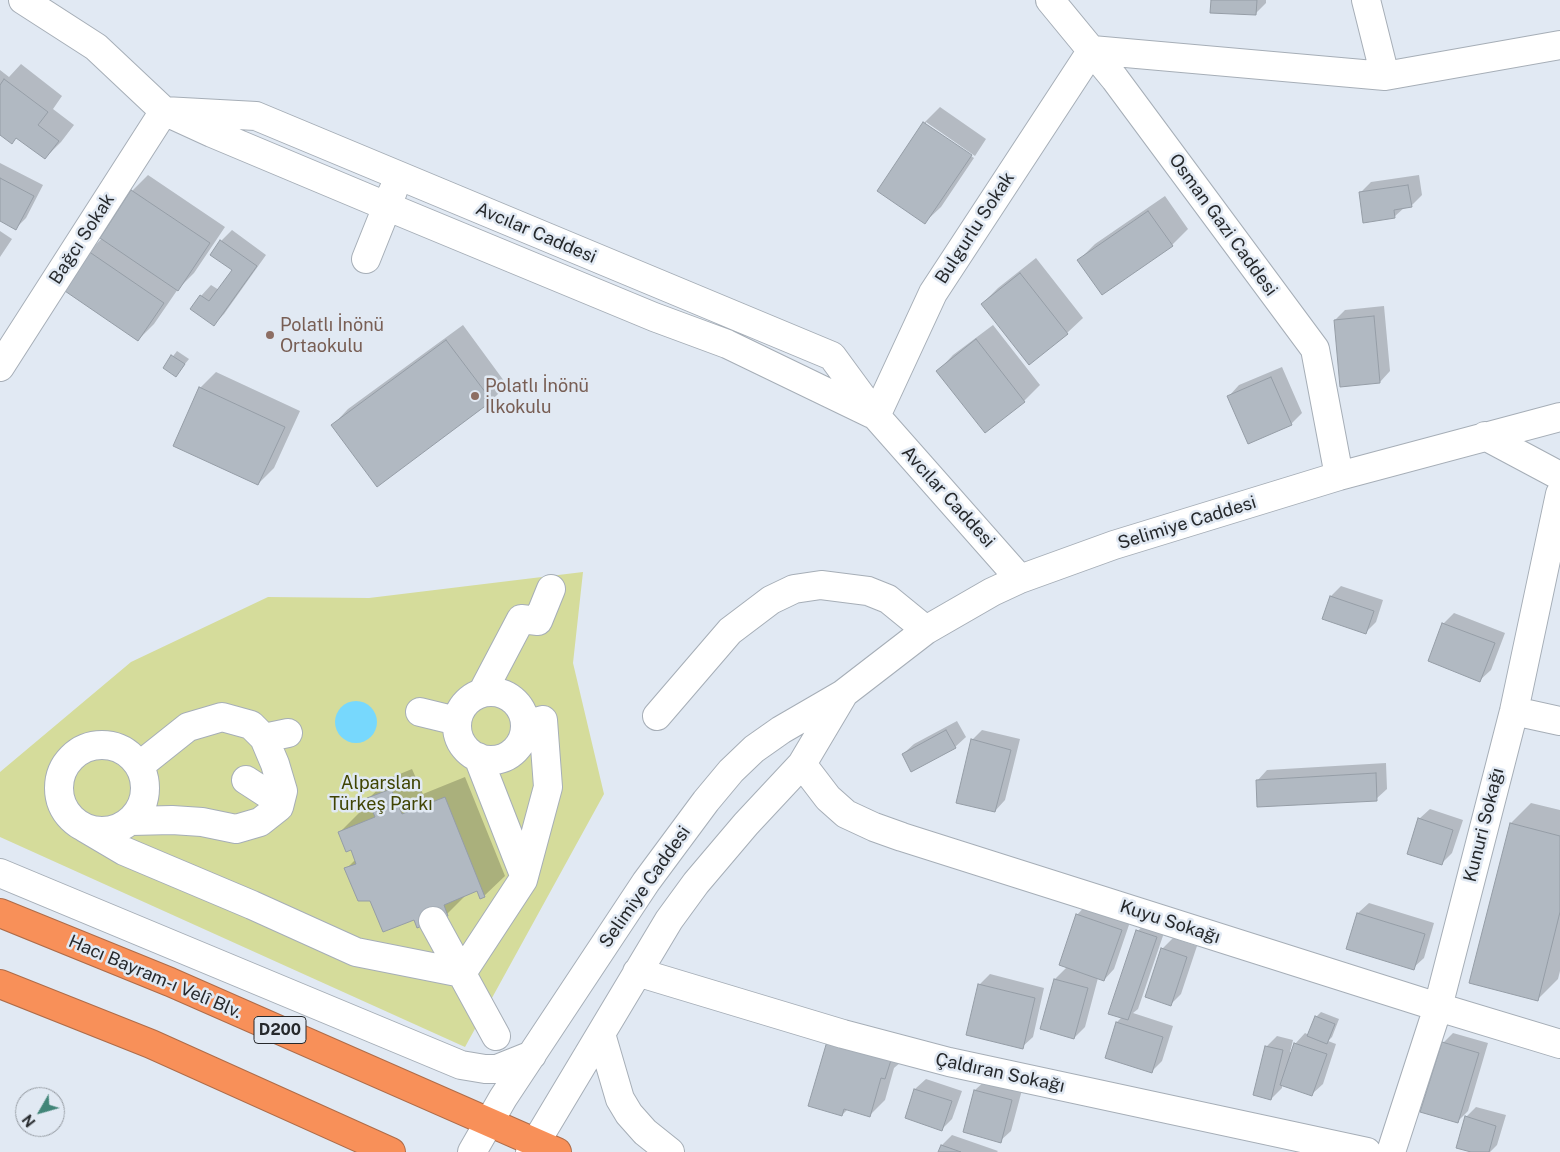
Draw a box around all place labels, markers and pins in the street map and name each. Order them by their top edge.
place label: Polatlı İnönü Ortaokulu [280,314,384,356]
marker: Polatlı İnönü Ortaokulu [264,329,276,341]
place label: Polatlı İnönü İlkokulu [485,375,589,418]
marker: Polatlı İnönü İlkokulu [469,390,481,402]

